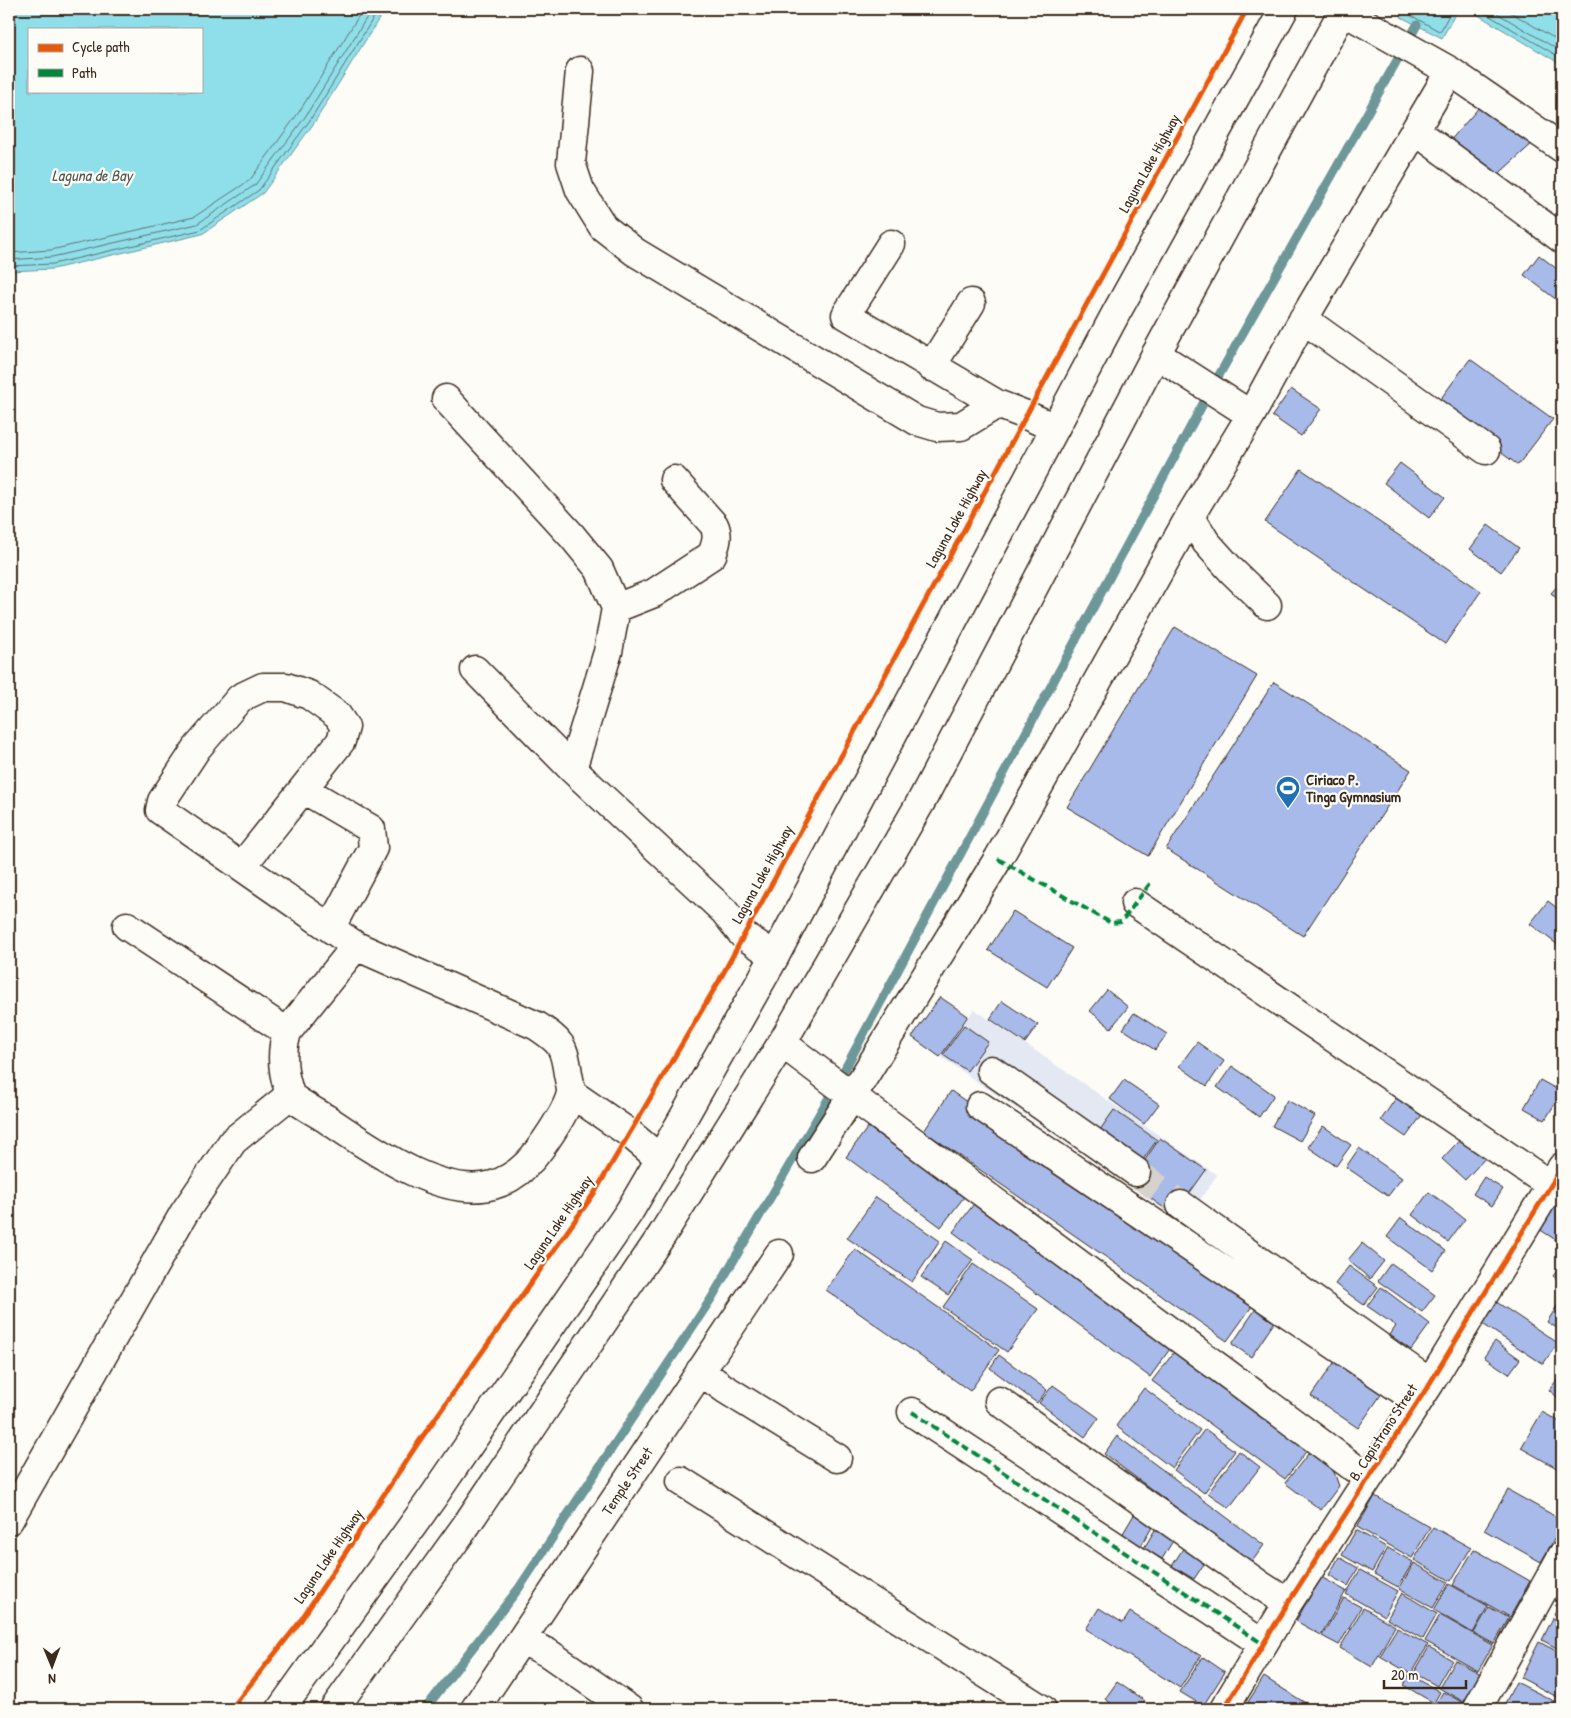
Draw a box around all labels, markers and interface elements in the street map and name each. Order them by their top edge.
legend [28,28,202,92]
text: Cycle path [72,36,130,57]
text: Path [72,62,97,83]
street label: Laguna Lake Highway [1113,110,1185,216]
water label: Laguna de Bay [52,164,134,186]
street label: Laguna Lake Highway [920,465,992,571]
place label: Ciriaco P. Tinga Gymnasium [1305,769,1401,808]
sports icon: Ciriaco P. Tinga Gymnasium [1275,775,1301,809]
street label: Laguna Lake Highway [726,821,798,927]
street label: Laguna Lake Highway [519,1171,597,1273]
street label: B. Capistrano Street [1344,1379,1423,1485]
street label: Temple Street [596,1442,658,1519]
street label: Laguna Lake Highway [289,1505,367,1607]
north arrow [28,1640,78,1690]
scale bar [1384,1658,1466,1690]
text: 20 m [1391,1664,1418,1685]
text: N [48,1670,56,1689]

